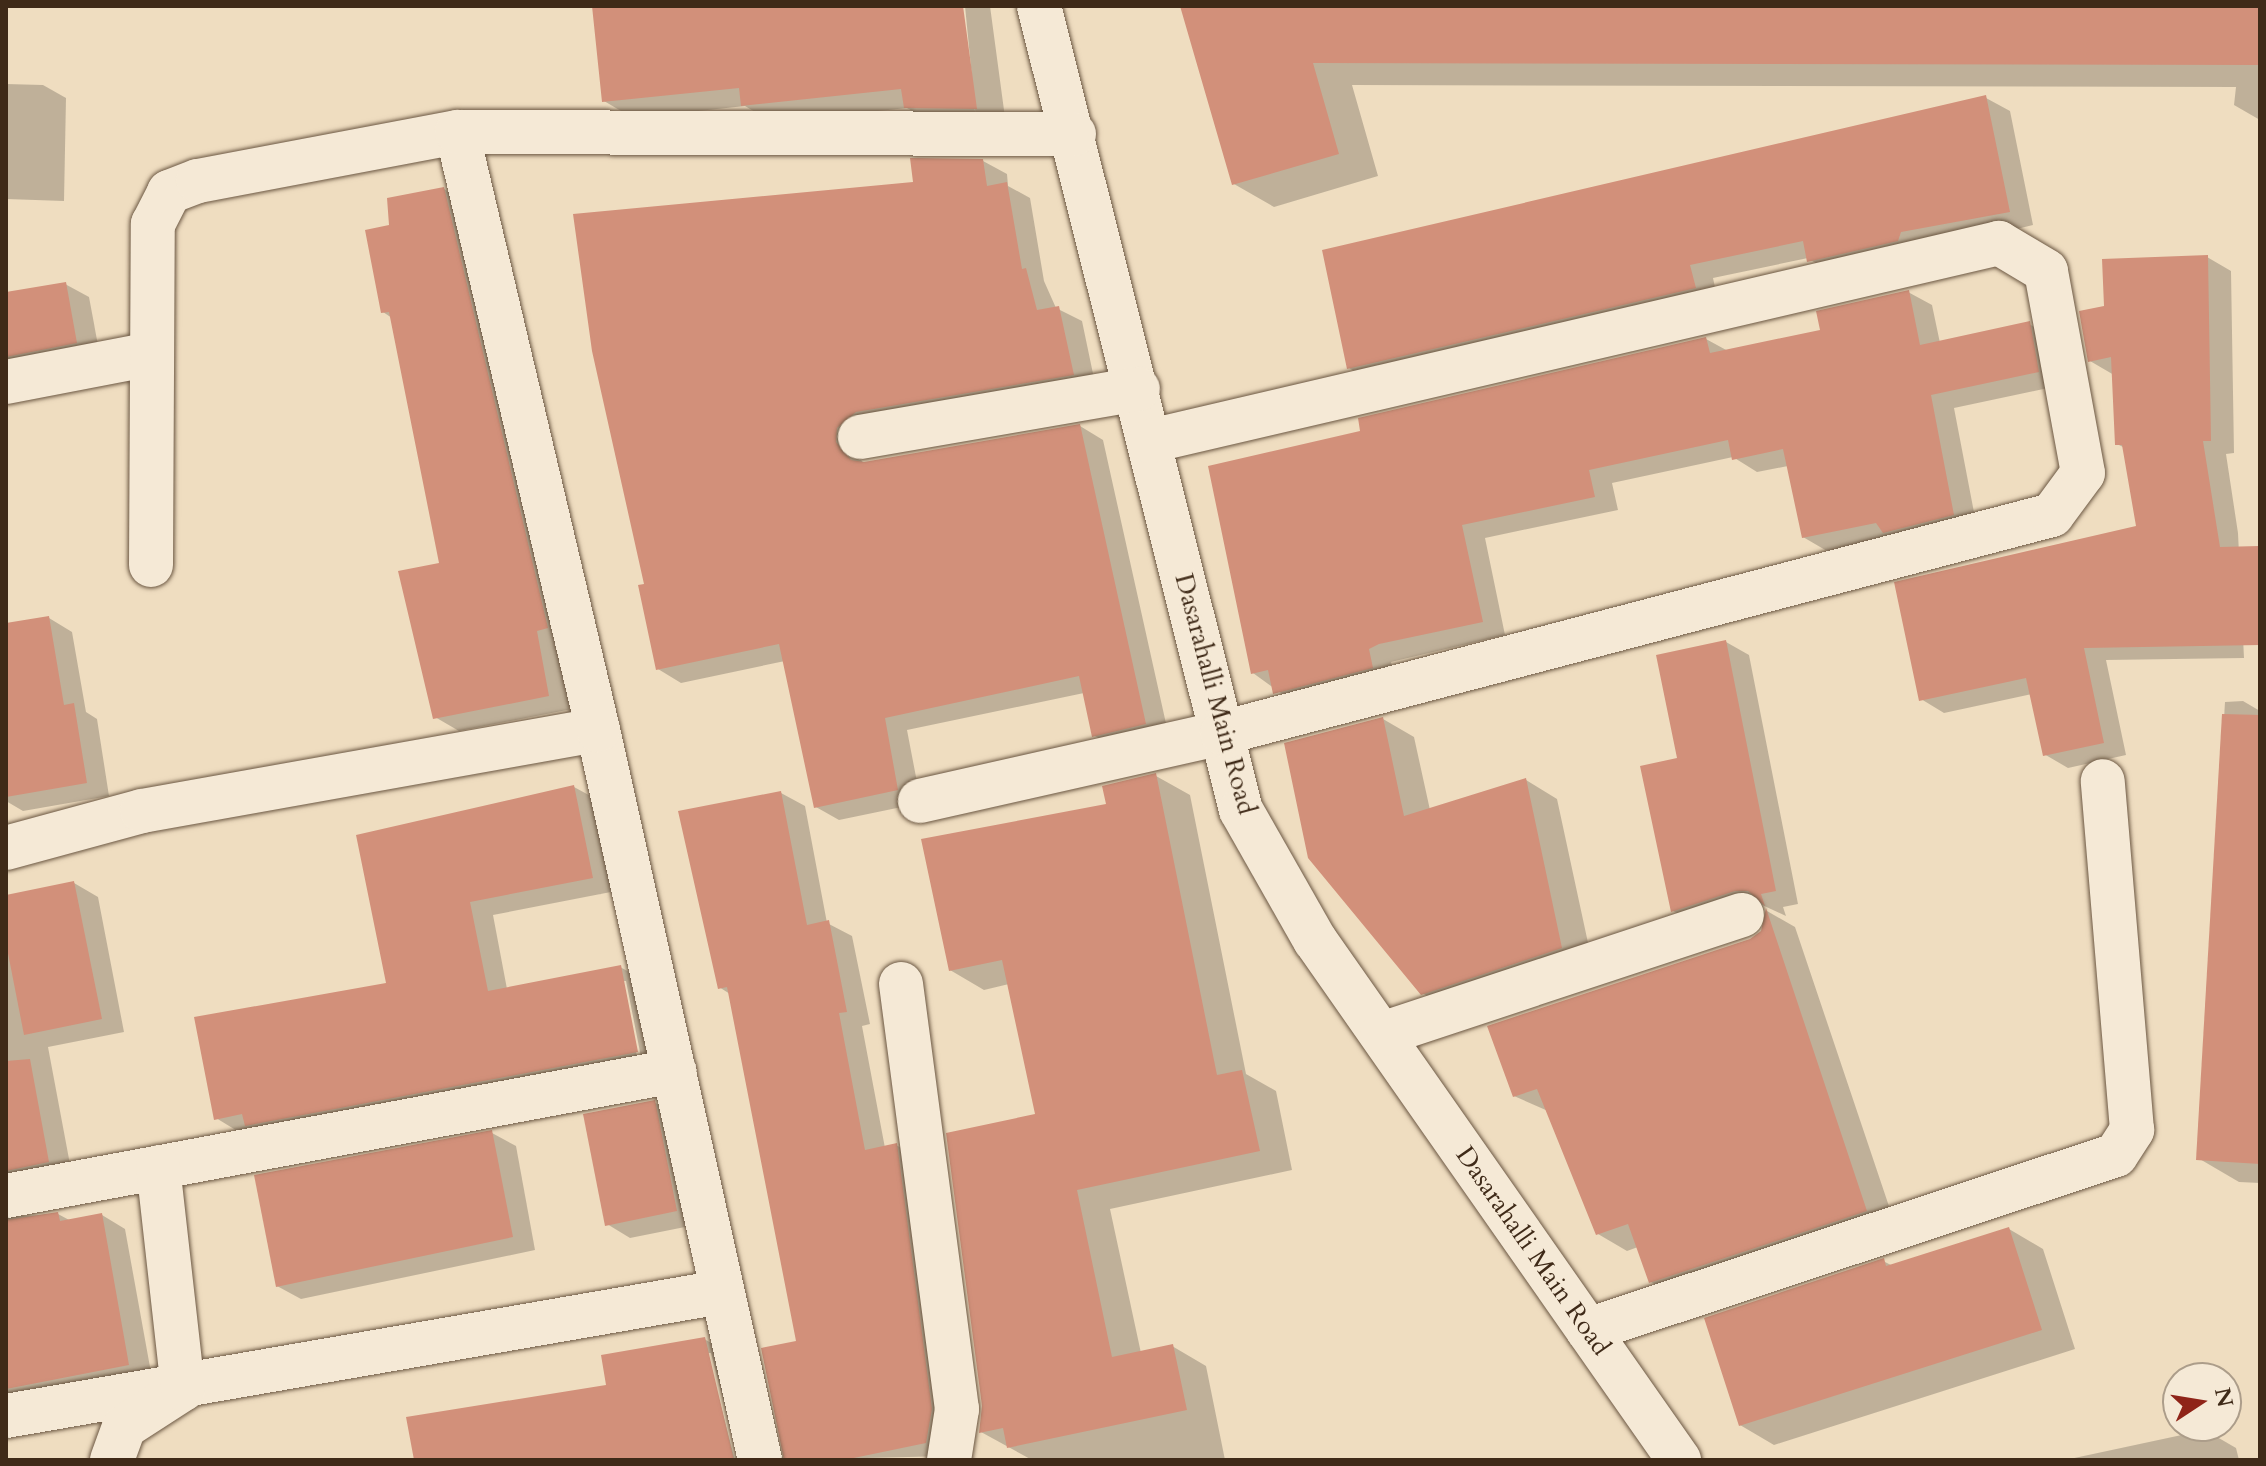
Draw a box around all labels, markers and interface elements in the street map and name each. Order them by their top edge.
street label: Dasarahalli Main Road [1168,570,1262,818]
street label: Dasarahalli Main Road [1449,1140,1617,1362]
north arrow [2162,1362,2242,1442]
text: N [2207,1385,2240,1410]

